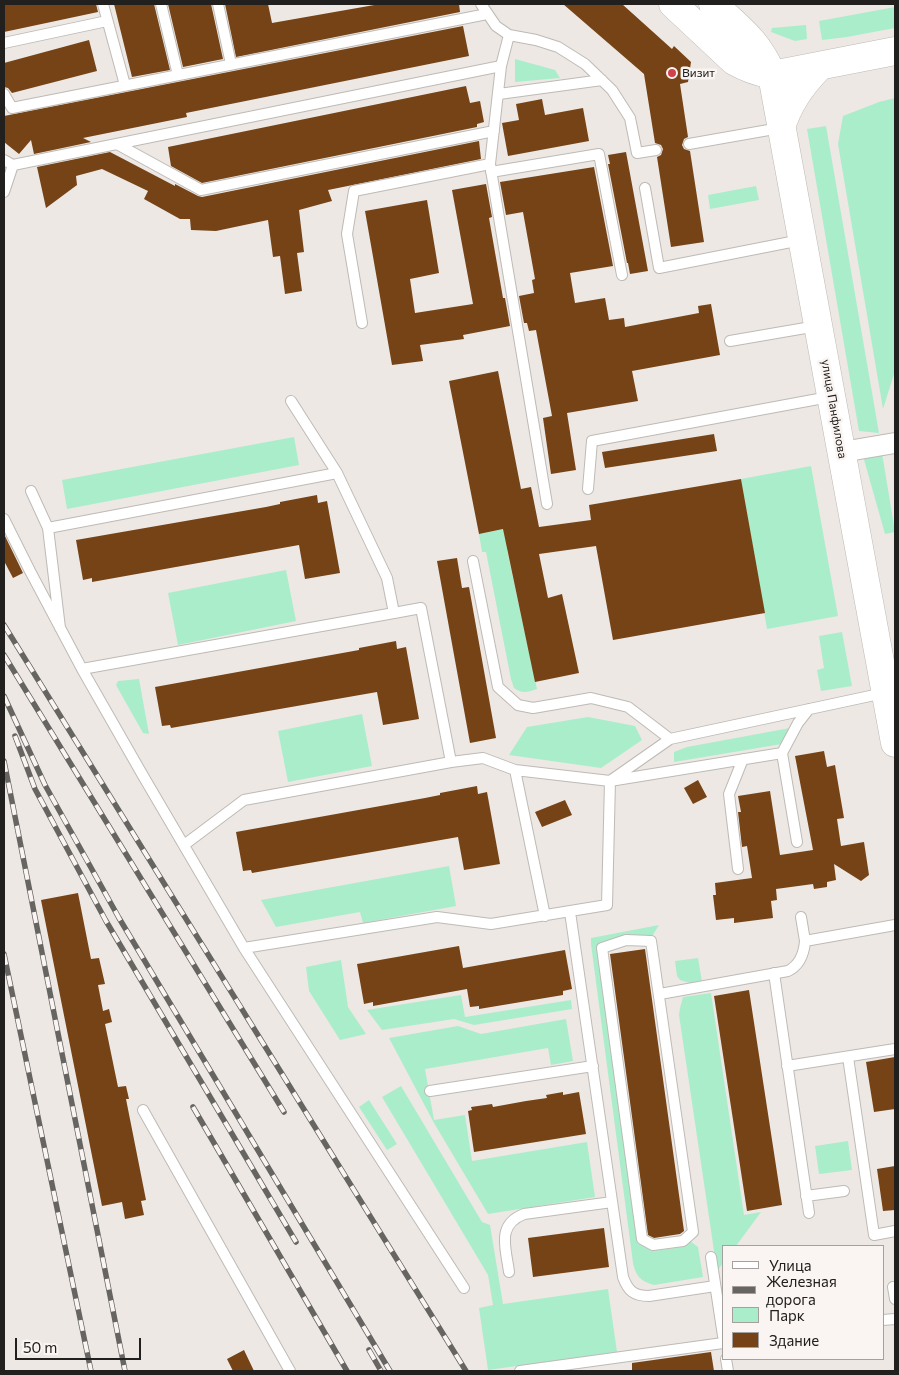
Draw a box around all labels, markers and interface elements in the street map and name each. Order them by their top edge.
place label: Визит [682,66,715,80]
marker: Визит [666,67,678,79]
street label: улица Панфилова [818,358,850,460]
legend [722,1245,884,1360]
text: Улица [769,1256,811,1274]
text: Железная дорога [766,1272,837,1308]
text: Парк [769,1306,805,1324]
scale bar [18,1328,144,1360]
text: Здание [769,1331,819,1349]
text: 50 m [23,1338,57,1356]

